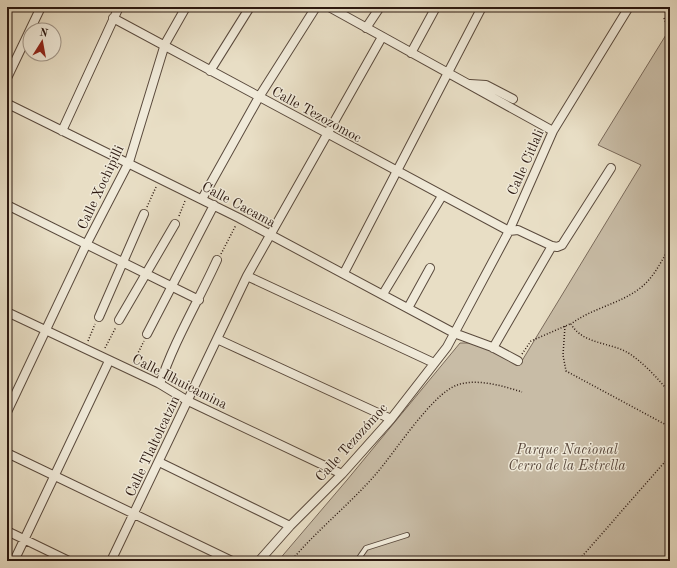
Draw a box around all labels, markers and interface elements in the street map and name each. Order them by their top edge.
north arrow [22,22,62,62]
text: N [38,27,49,40]
street label: Calle Tezozomoc [269,84,364,145]
street label: Calle Citlali [505,127,547,197]
street label: Calle Xochipilli [75,143,127,232]
street label: Calle Cacama [199,180,278,230]
street label: Calle Ilhuicamina [130,352,229,412]
street label: Calle Tlaltolcatzin [123,393,183,499]
street label: Calle Tezozómoc [313,401,390,485]
park label: Parque Nacional Cerro de la Estrella [508,443,626,473]

